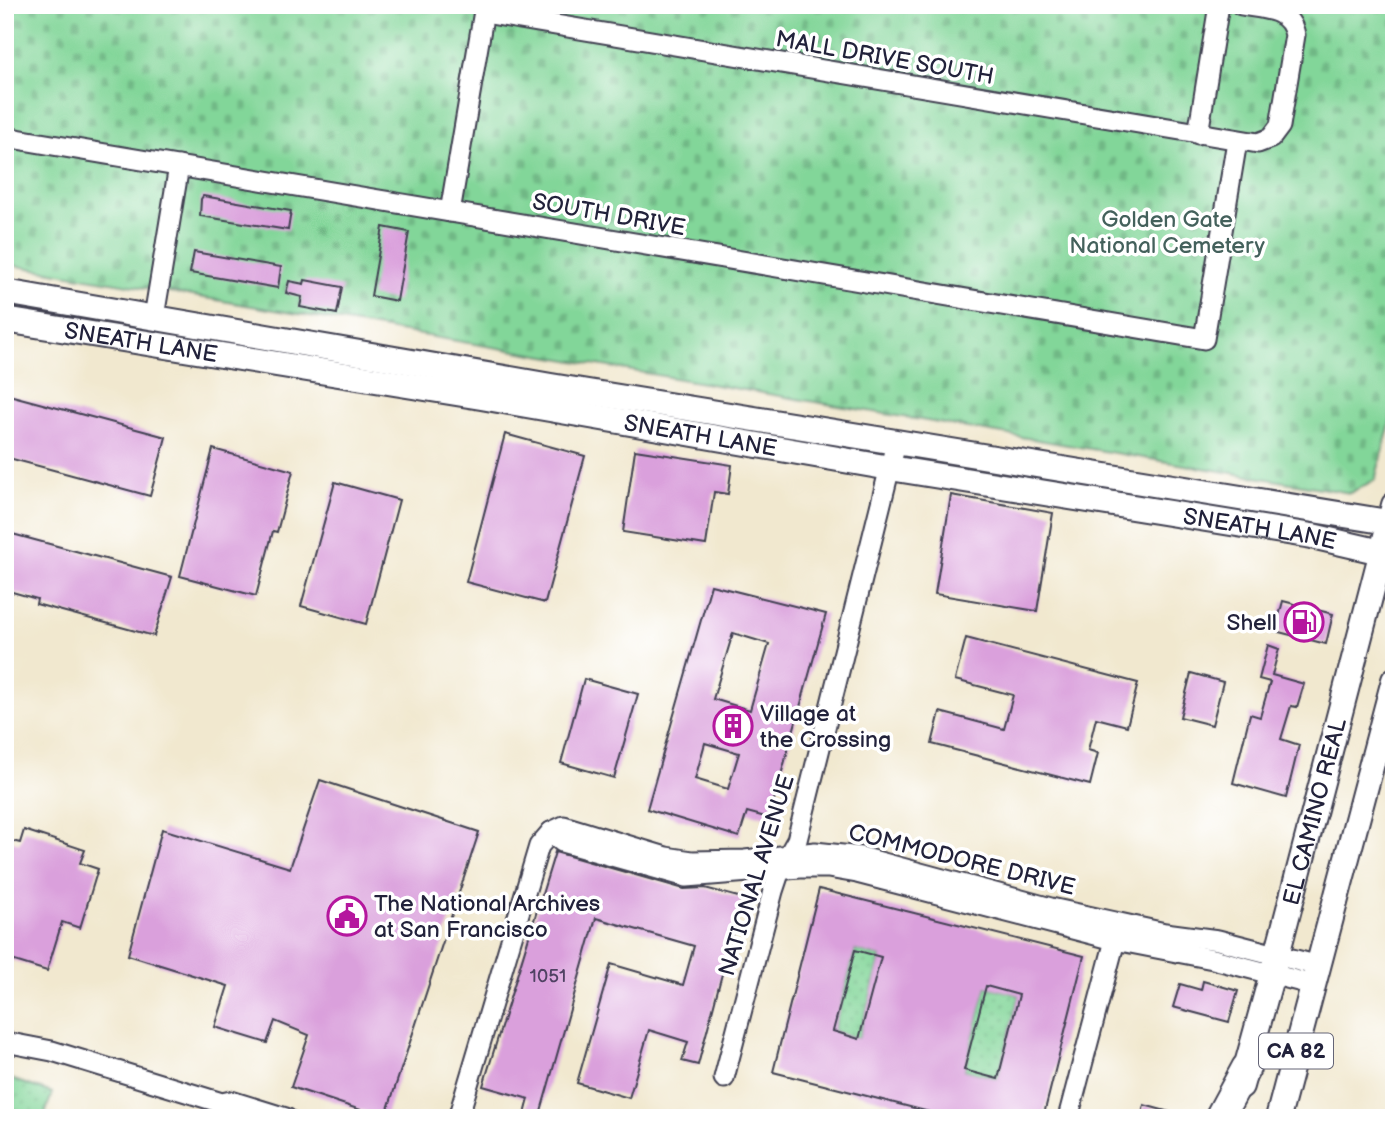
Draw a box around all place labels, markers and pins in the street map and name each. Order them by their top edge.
fuel station icon: Shell [1283,601,1325,643]
place label: Shell [1226,609,1277,637]
place label: Village at the Crossing [760,700,891,754]
building icon: Village at the Crossing [712,705,754,747]
place label: The National Archives at San Francisco [374,890,600,944]
public building icon: The National Archives at San Francisco [326,895,368,937]

